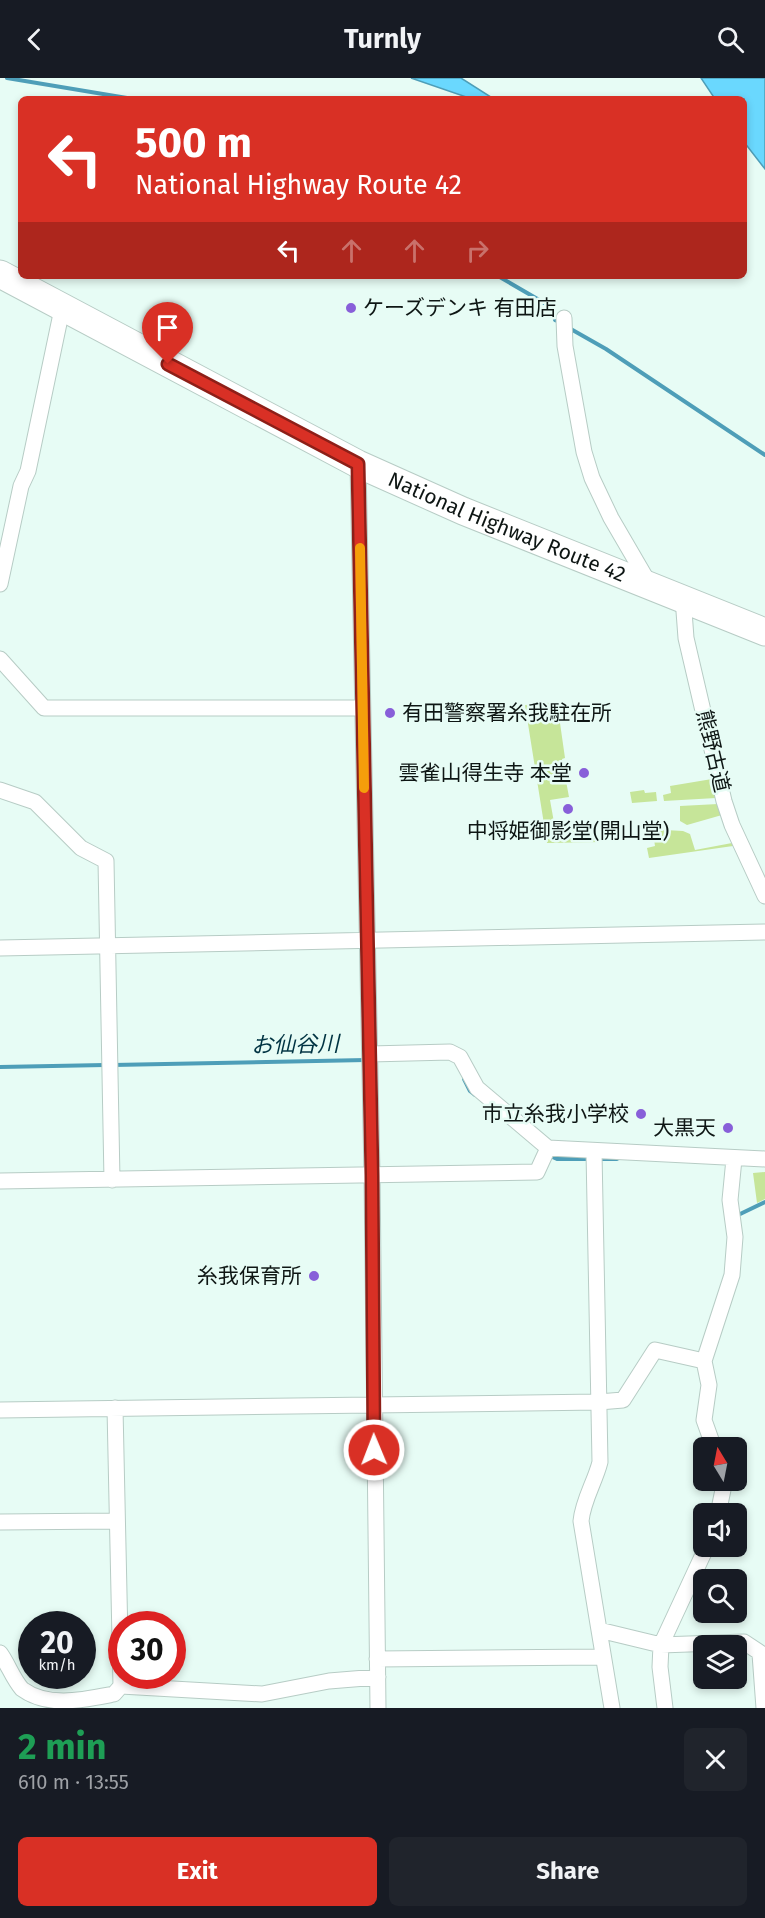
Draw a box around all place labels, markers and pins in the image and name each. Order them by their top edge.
place label: ケーズデンキ 有田店 [363,295,557,321]
marker: ケーズデンキ 有田店 [344,301,358,315]
pin [142,302,193,364]
place label: 有田警察署糸我駐在所 [402,700,612,726]
marker: 有田警察署糸我駐在所 [383,706,397,720]
place label: 雲雀山得生寺 本堂 [398,760,572,786]
marker: 雲雀山得生寺 本堂 [577,766,591,780]
marker: 中将姫御影堂(開山堂) [561,802,575,816]
place label: 中将姫御影堂(開山堂) [467,818,669,844]
place label: 市立糸我小学校 [482,1101,629,1127]
marker: 市立糸我小学校 [634,1107,648,1121]
place label: 大黒天 [653,1115,716,1141]
marker: 大黒天 [721,1121,735,1135]
place label: 糸我保育所 [197,1263,302,1289]
marker: 糸我保育所 [307,1269,321,1283]

